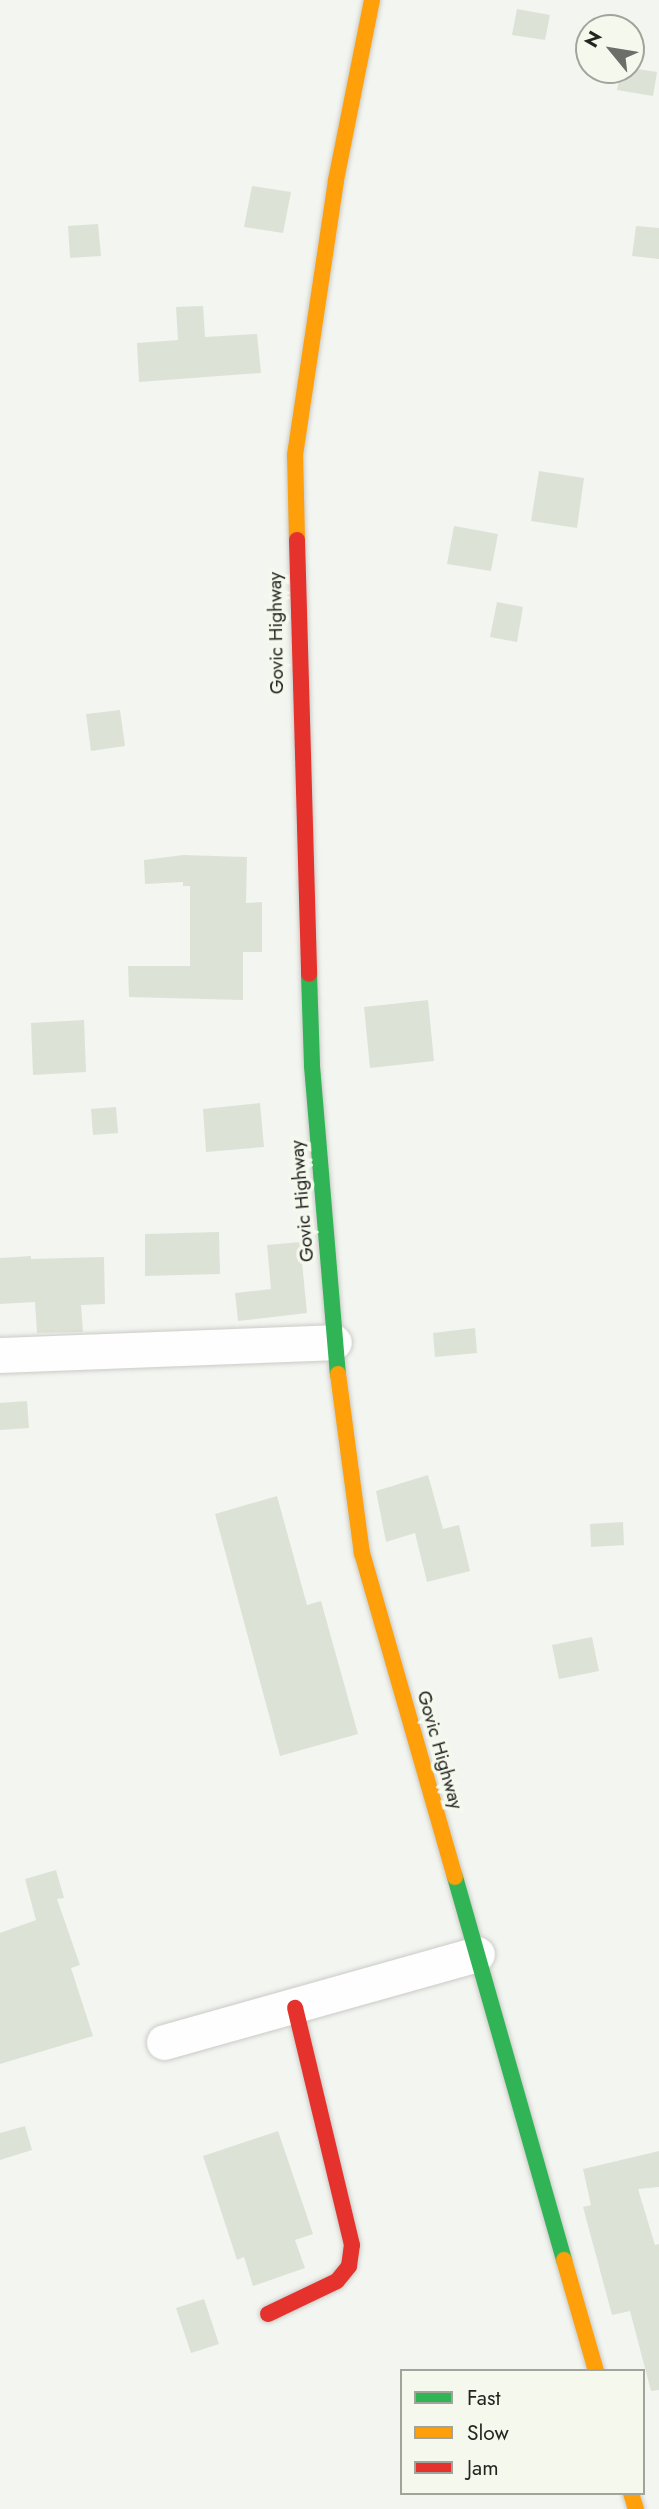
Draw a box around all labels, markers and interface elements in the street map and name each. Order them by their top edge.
north arrow [575,14,645,84]
text: N [578,26,609,53]
street label: Govic Highway [264,572,288,694]
street label: Govic Highway [285,1139,319,1263]
street label: Govic Highway [412,1688,468,1812]
legend [400,2369,645,2495]
text: Fast [467,2383,500,2413]
text: Slow [467,2418,509,2448]
text: Jam [467,2453,499,2483]

